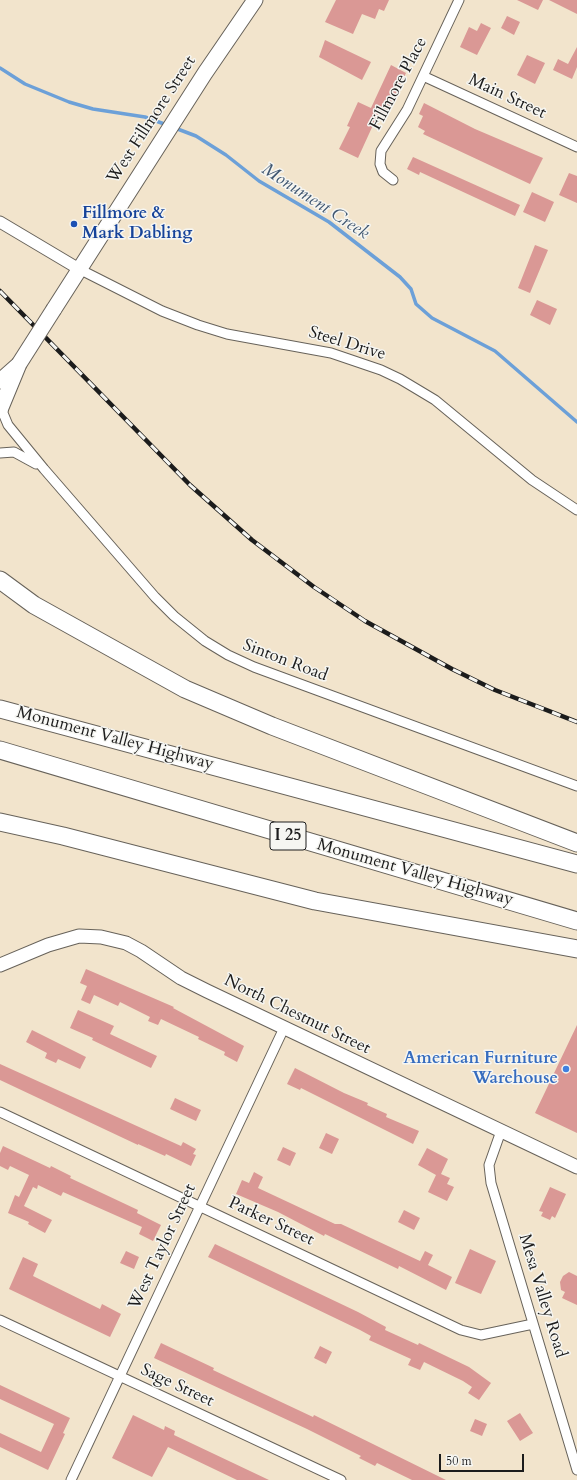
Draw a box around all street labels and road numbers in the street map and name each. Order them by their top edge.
street label: Fillmore Place [366,34,432,134]
street label: West Fillmore Street [103,52,201,188]
street label: Main Street [465,70,549,124]
street label: Steel Drive [306,323,388,365]
street label: Sinton Road [240,636,330,686]
street label: Monument Valley Highway [14,703,216,775]
road number: I 25 [270,822,306,850]
street label: Monument Valley Highway [314,835,516,911]
street label: North Chestnut Street [221,971,373,1059]
street label: West Taylor Street [125,1181,201,1313]
street label: Parker Street [225,1193,317,1251]
street label: Mesa Valley Road [513,1232,571,1360]
street label: Sage Street [137,1360,217,1412]

